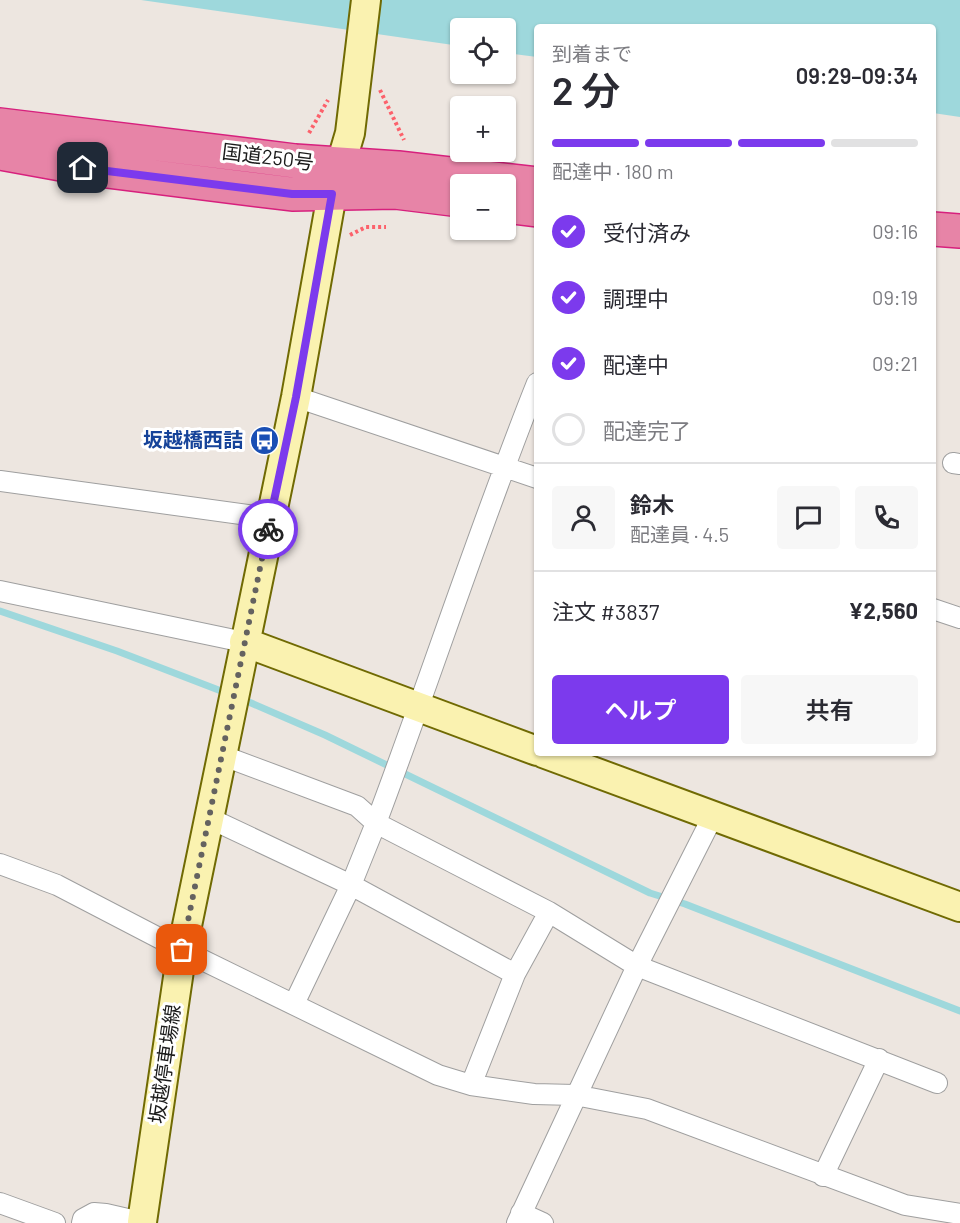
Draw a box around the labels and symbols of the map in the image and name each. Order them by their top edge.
street label: 国道250号 [221,138,315,174]
pin [57,142,108,193]
bus stop icon: 坂越橋西詰 [248,424,280,456]
place label: 坂越橋西詰 [143,427,243,451]
courier [238,499,298,559]
pin [156,924,207,975]
street label: 坂越停車場線 [144,1003,184,1125]

